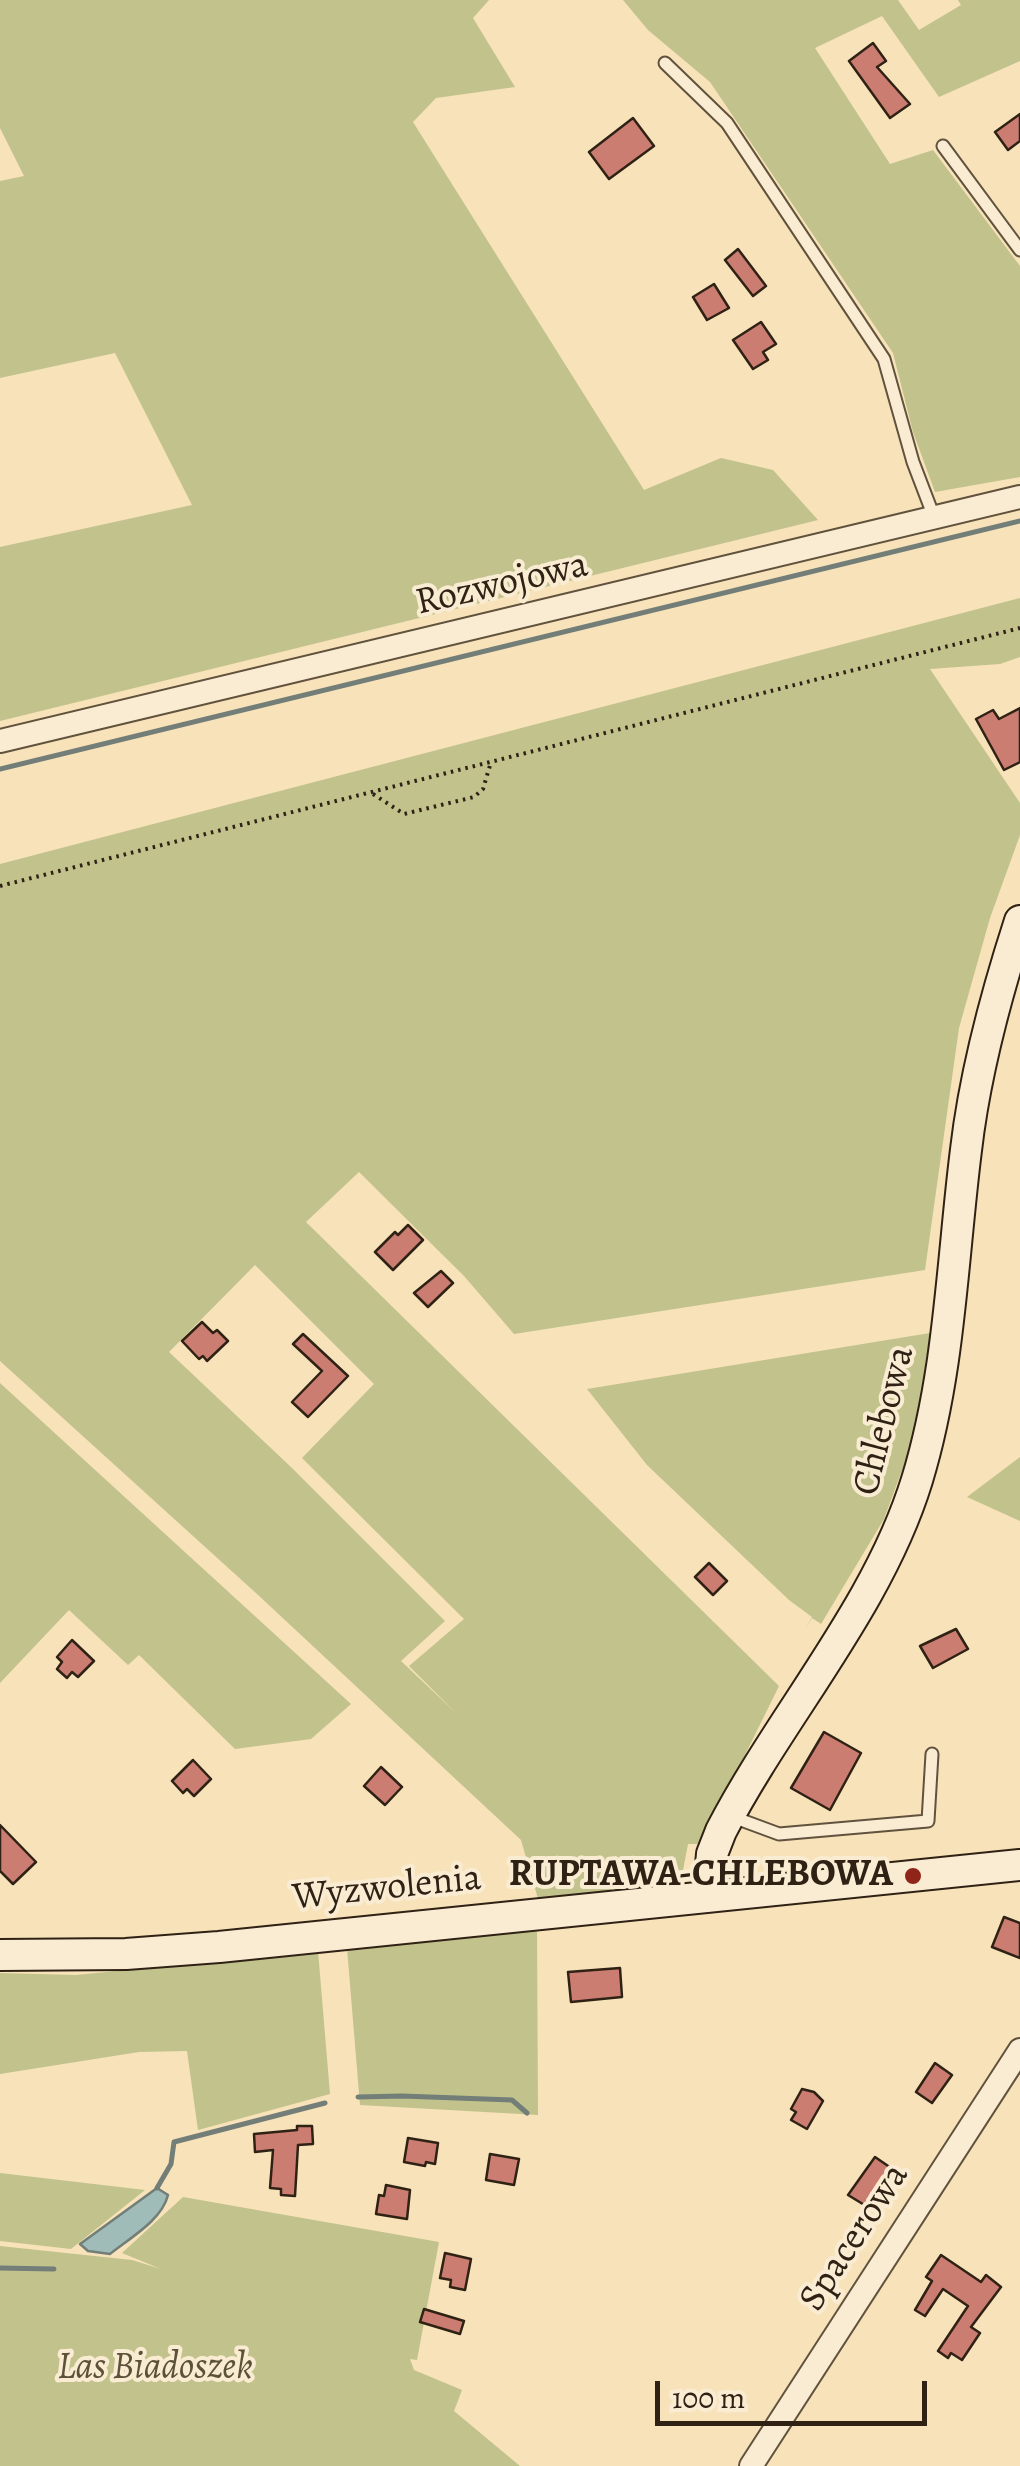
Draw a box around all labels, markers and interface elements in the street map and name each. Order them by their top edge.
street label: Rozwojowa [411,543,593,627]
street label: Chlebowa [845,1342,925,1500]
place label: RUPTAWA-CHLEBOWA [509,1853,893,1899]
street label: Wyzwolenia [290,1856,484,1922]
marker: RUPTAWA-CHLEBOWA [902,1865,924,1887]
street label: Spacerowa [790,2156,920,2320]
park label: Las Biadoszek [57,2346,253,2392]
scale bar [660,2361,932,2423]
text: 100 m [672,2378,745,2418]

